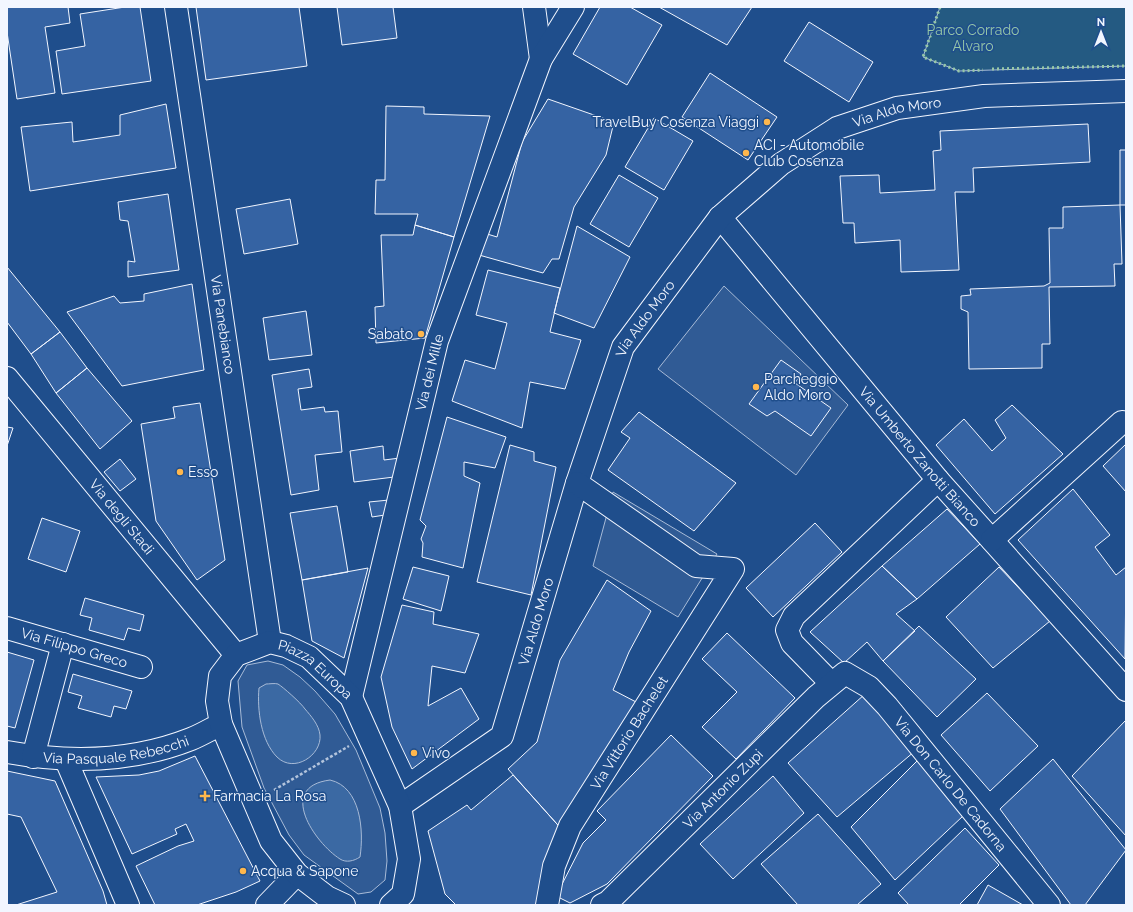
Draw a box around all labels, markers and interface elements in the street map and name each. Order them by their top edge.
north arrow [1081,12,1121,52]
text: N [1097,16,1105,29]
park label: Parco Corrado Alvaro [927,22,1019,54]
street label: Via Aldo Moro [850,94,942,130]
place label: TravelBuy Cosenza Viaggi [593,114,759,130]
marker: TravelBuy Cosenza Viaggi [762,117,772,127]
place label: ACI - Automobile Club Cosenza [754,137,864,169]
marker: ACI - Automobile Club Cosenza [741,148,751,158]
street label: Via Panebianco [208,274,238,375]
street label: Via Aldo Moro [612,277,678,359]
place label: Sabato [368,326,413,342]
marker: Sabato [416,329,426,339]
street label: Via dei Mille [412,332,447,412]
place label: Parcheggio Aldo Moro [764,371,838,403]
marker: Parcheggio Aldo Moro [751,382,761,392]
street label: Via Umberto Zanotti Bianco [856,383,984,530]
place label: Esso [188,464,218,480]
marker: Esso [175,467,185,477]
street label: Via degli Stadi [86,476,157,557]
street label: Via Aldo Moro [515,576,556,667]
street label: Via Filippo Greco [19,624,129,671]
street label: Piazza Europa [276,636,356,702]
street label: Via Vittorio Bachelet [587,673,671,793]
street label: Via Don Carlo De Cadorna [891,714,1010,855]
street label: Via Pasquale Rebecchi [42,733,191,767]
place label: Vivo [422,745,450,761]
street label: Via Antonio Zupi [680,746,766,832]
marker: Vivo [409,748,419,758]
place label: Farmacia La Rosa [213,788,326,804]
marker: Farmacia La Rosa [200,791,210,801]
place label: Acqua & Sapone [251,863,358,879]
marker: Acqua & Sapone [238,866,248,876]

